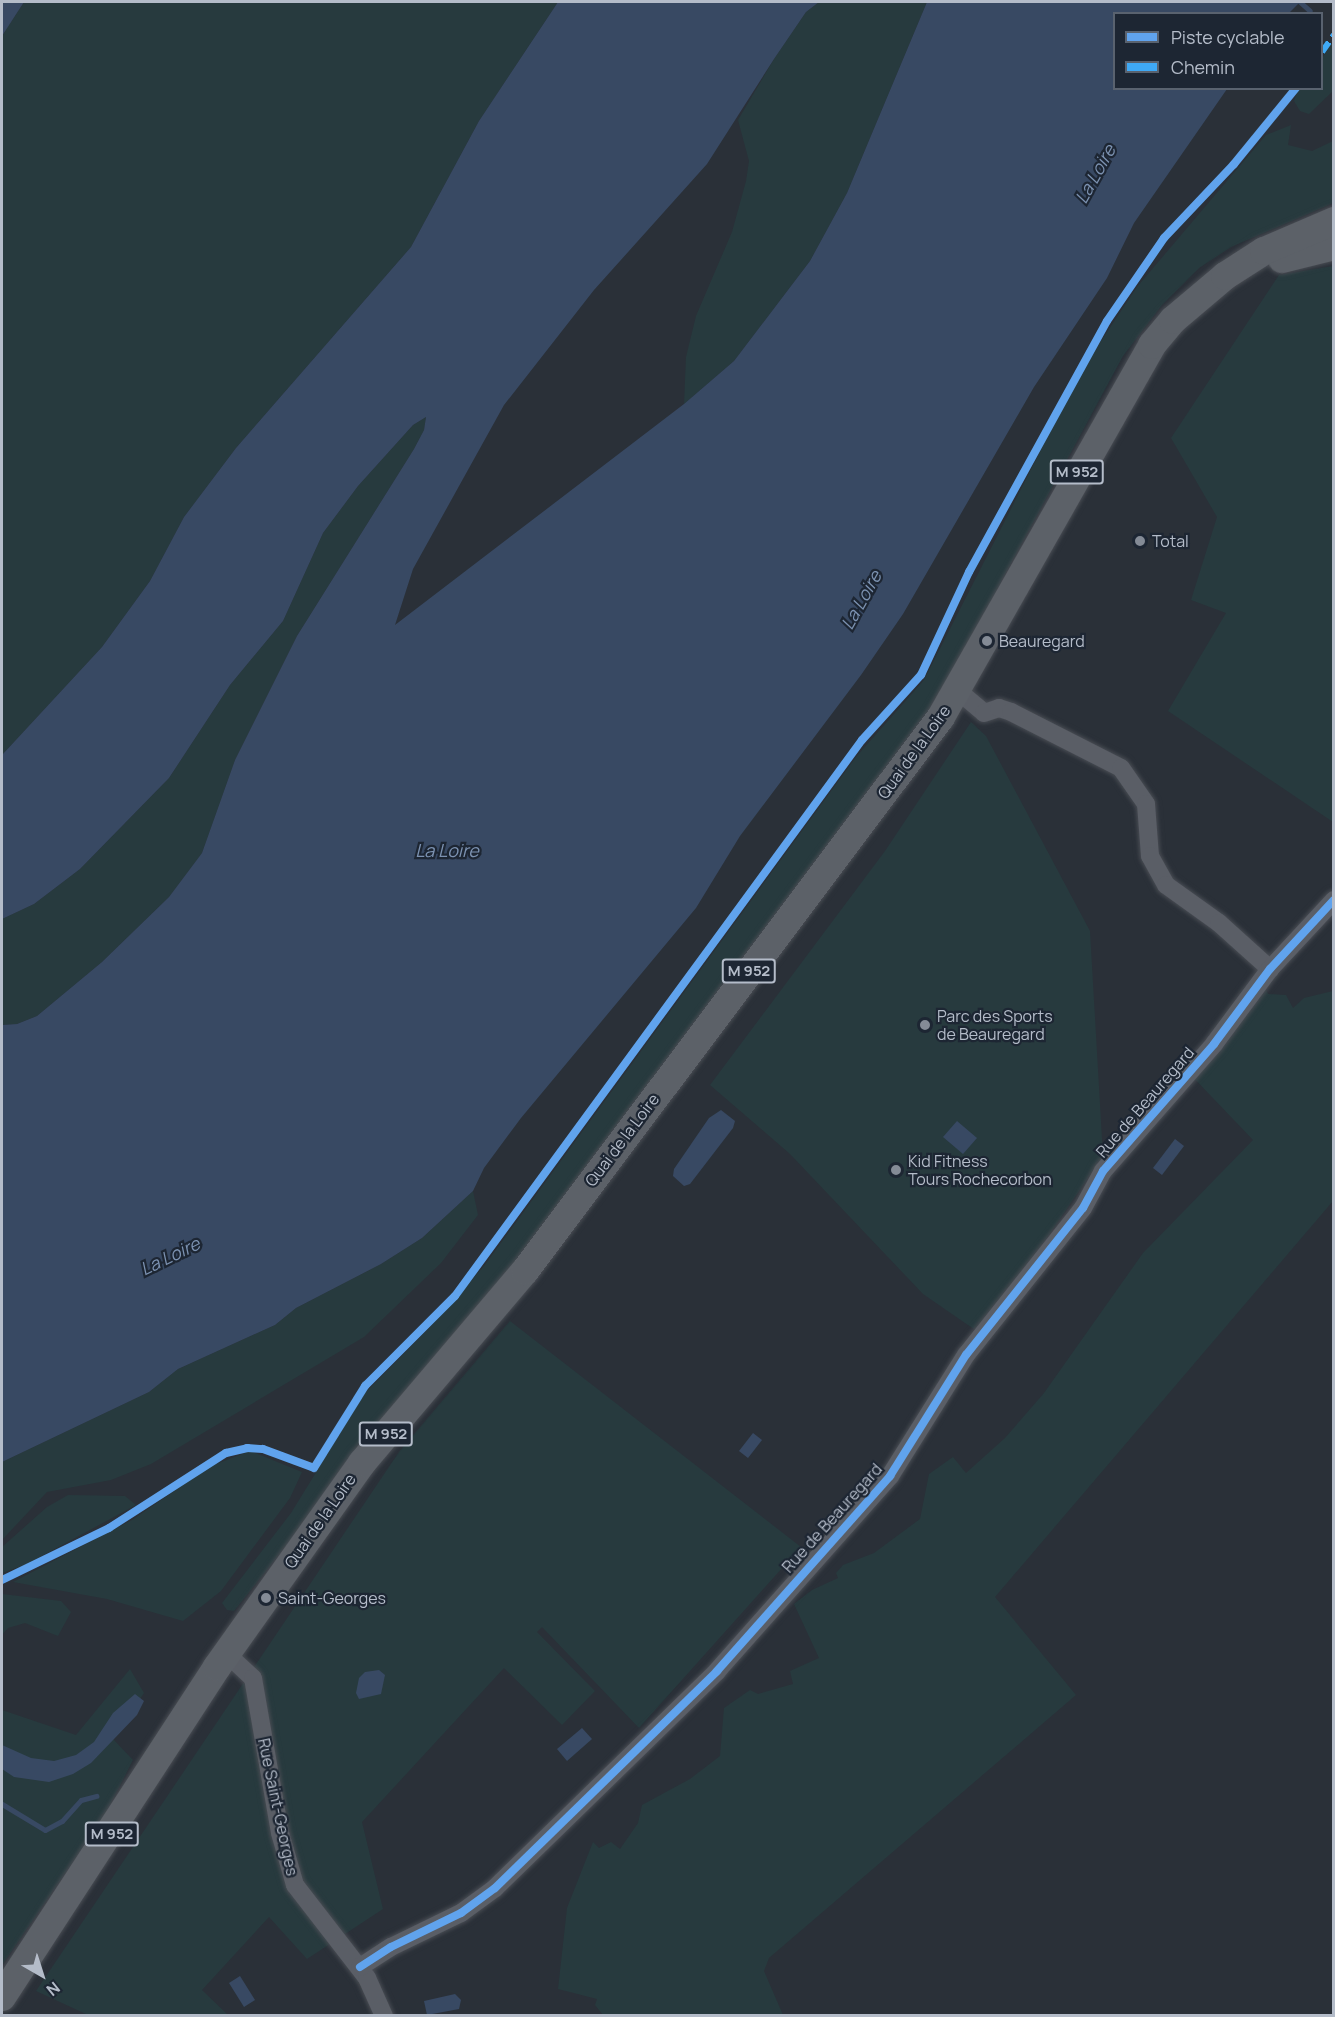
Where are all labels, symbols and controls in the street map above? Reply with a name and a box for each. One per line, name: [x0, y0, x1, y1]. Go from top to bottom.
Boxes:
legend: [1113, 12, 1323, 90]
text: Piste cyclable: [1171, 25, 1285, 49]
text: Chemin: [1171, 55, 1235, 79]
water label: La Loire: [1070, 141, 1120, 207]
road number: M 952: [1048, 460, 1106, 484]
place label: Total: [1152, 531, 1189, 551]
marker: Total: [1133, 534, 1147, 548]
water label: La Loire: [836, 567, 886, 633]
place label: Beauregard: [999, 631, 1085, 651]
marker: Beauregard: [980, 634, 994, 648]
street label: Quai de la Loire: [874, 701, 954, 803]
water label: La Loire: [415, 839, 479, 861]
road number: M 952: [720, 959, 777, 983]
place label: Parc des Sports de Beauregard: [937, 1006, 1053, 1044]
marker: Parc des Sports de Beauregard: [918, 1018, 932, 1032]
street label: Rue de Beauregard: [1092, 1043, 1198, 1161]
street label: Quai de la Loire: [581, 1090, 663, 1190]
place label: Kid Fitness Tours Rochecorbon: [908, 1151, 1052, 1189]
marker: Kid Fitness Tours Rochecorbon: [889, 1163, 903, 1177]
water label: La Loire: [137, 1232, 203, 1280]
road number: M 952: [358, 1422, 414, 1446]
street label: Rue de Beauregard: [778, 1460, 886, 1576]
street label: Quai de la Loire: [280, 1470, 360, 1572]
place label: Saint-Georges: [278, 1588, 386, 1608]
marker: Saint-Georges: [259, 1591, 273, 1605]
street label: Rue Saint-Georges: [254, 1737, 302, 1877]
road number: M 952: [84, 1822, 140, 1846]
north arrow: [12, 1945, 72, 2005]
text: N: [42, 1977, 65, 2001]

